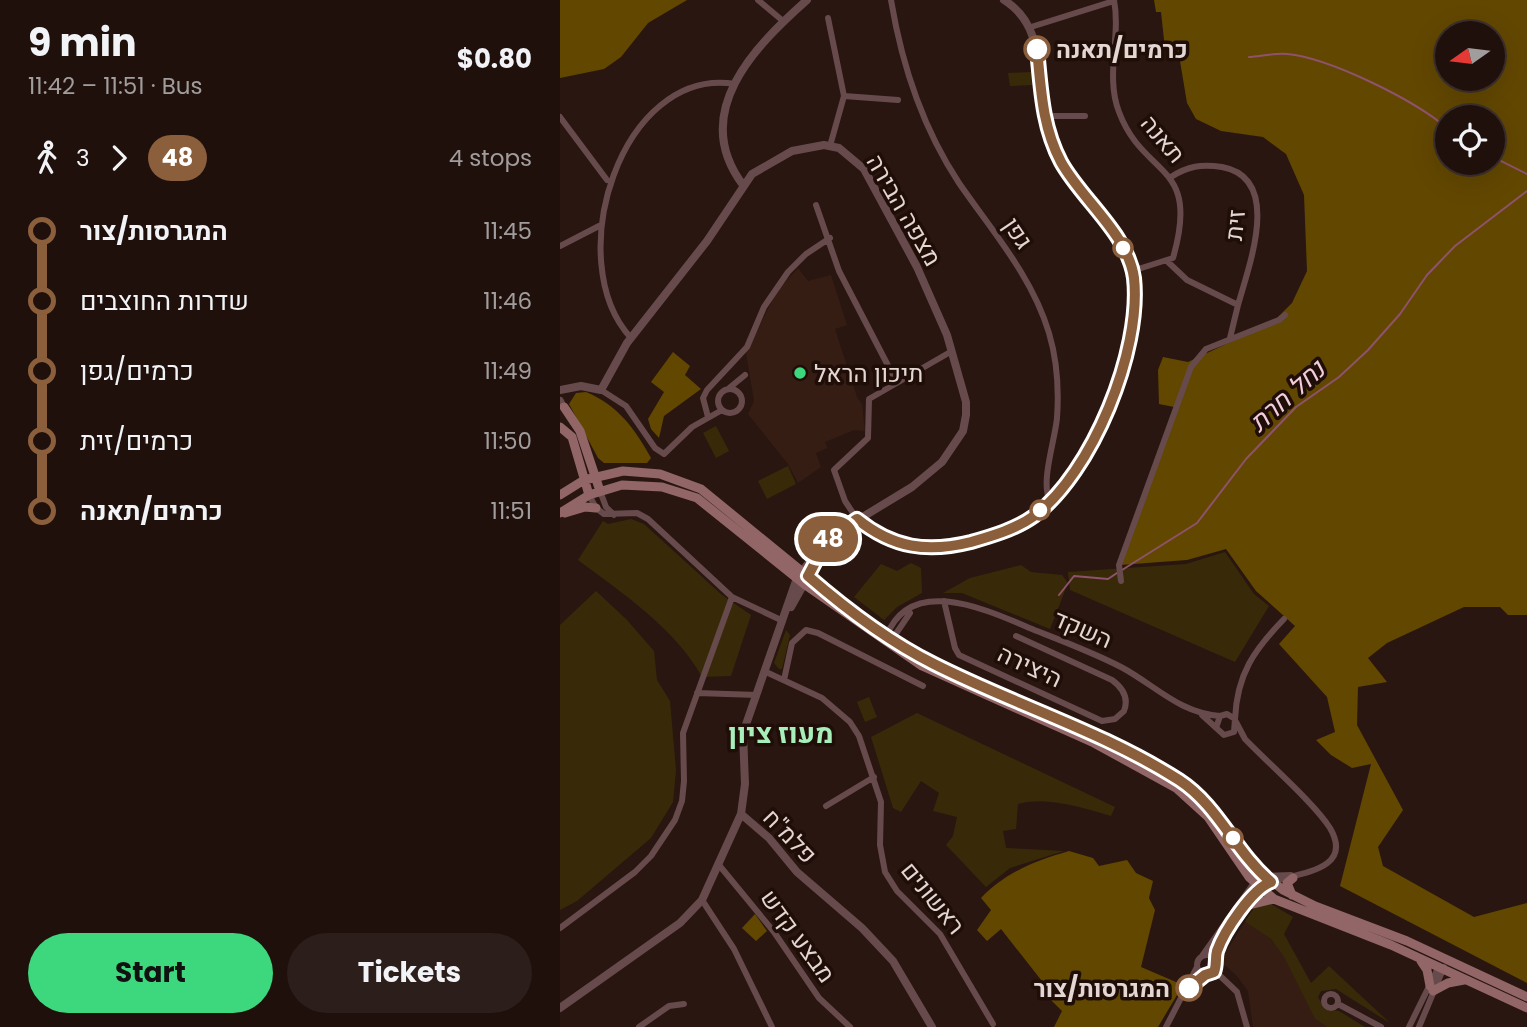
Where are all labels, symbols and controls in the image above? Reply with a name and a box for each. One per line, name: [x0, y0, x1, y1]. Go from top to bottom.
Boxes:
text: 9 min: [28, 16, 137, 69]
north arrow: [1435, 21, 1505, 91]
map controls: [1435, 21, 1505, 175]
place label: כרמים/תאנה: [1056, 33, 1188, 66]
marker: כרמים/תאנה: [1024, 36, 1050, 62]
text: $0.80: [457, 41, 532, 77]
text: 11:42 – 11:51 · Bus: [28, 70, 203, 102]
button: locate: [1435, 105, 1505, 175]
street label: תאנה: [1133, 108, 1193, 170]
icon: walk: [28, 139, 66, 177]
icon: forward: [100, 139, 138, 177]
text: 48: [162, 141, 193, 174]
text: 3: [76, 142, 90, 174]
text: 4 stops: [449, 142, 532, 174]
street label: מצפה הבירה: [859, 148, 949, 272]
street label: זית: [1217, 208, 1253, 242]
street label: גפן: [996, 211, 1040, 255]
text: המגרסות/צור: [80, 213, 228, 249]
text: 11:45: [483, 215, 532, 247]
unlabelled marker: [1113, 238, 1133, 258]
text: שדרות החוצבים: [80, 283, 249, 319]
text: 11:46: [483, 285, 532, 317]
water label: נחל חרת: [1241, 351, 1334, 440]
text: כרמים/גפן: [80, 353, 194, 389]
text: 11:49: [483, 355, 532, 387]
place label: תיכון הראל: [814, 357, 923, 390]
marker: תיכון הראל: [792, 365, 808, 381]
text: כרמים/זית: [80, 423, 193, 459]
text: 11:50: [483, 425, 532, 457]
text: כרמים/תאנה: [80, 493, 223, 529]
text: 11:51: [491, 495, 532, 527]
unlabelled marker: [1030, 500, 1050, 520]
line badge: 48: [796, 516, 860, 562]
text: 48: [812, 522, 844, 555]
street label: השקד: [1049, 602, 1117, 656]
street label: היצירה: [992, 637, 1068, 695]
district label: מעוז ציון: [728, 714, 834, 753]
street label: פלמ"ח: [756, 801, 824, 871]
unlabelled marker: [1223, 828, 1243, 848]
street label: ראשונים: [894, 855, 972, 941]
street label: מבצע קדש: [753, 883, 843, 989]
button: Start: [28, 933, 273, 1013]
button: Tickets: [287, 933, 532, 1013]
place label: המגרסות/צור: [1034, 972, 1170, 1005]
marker: המגרסות/צור: [1176, 975, 1202, 1001]

